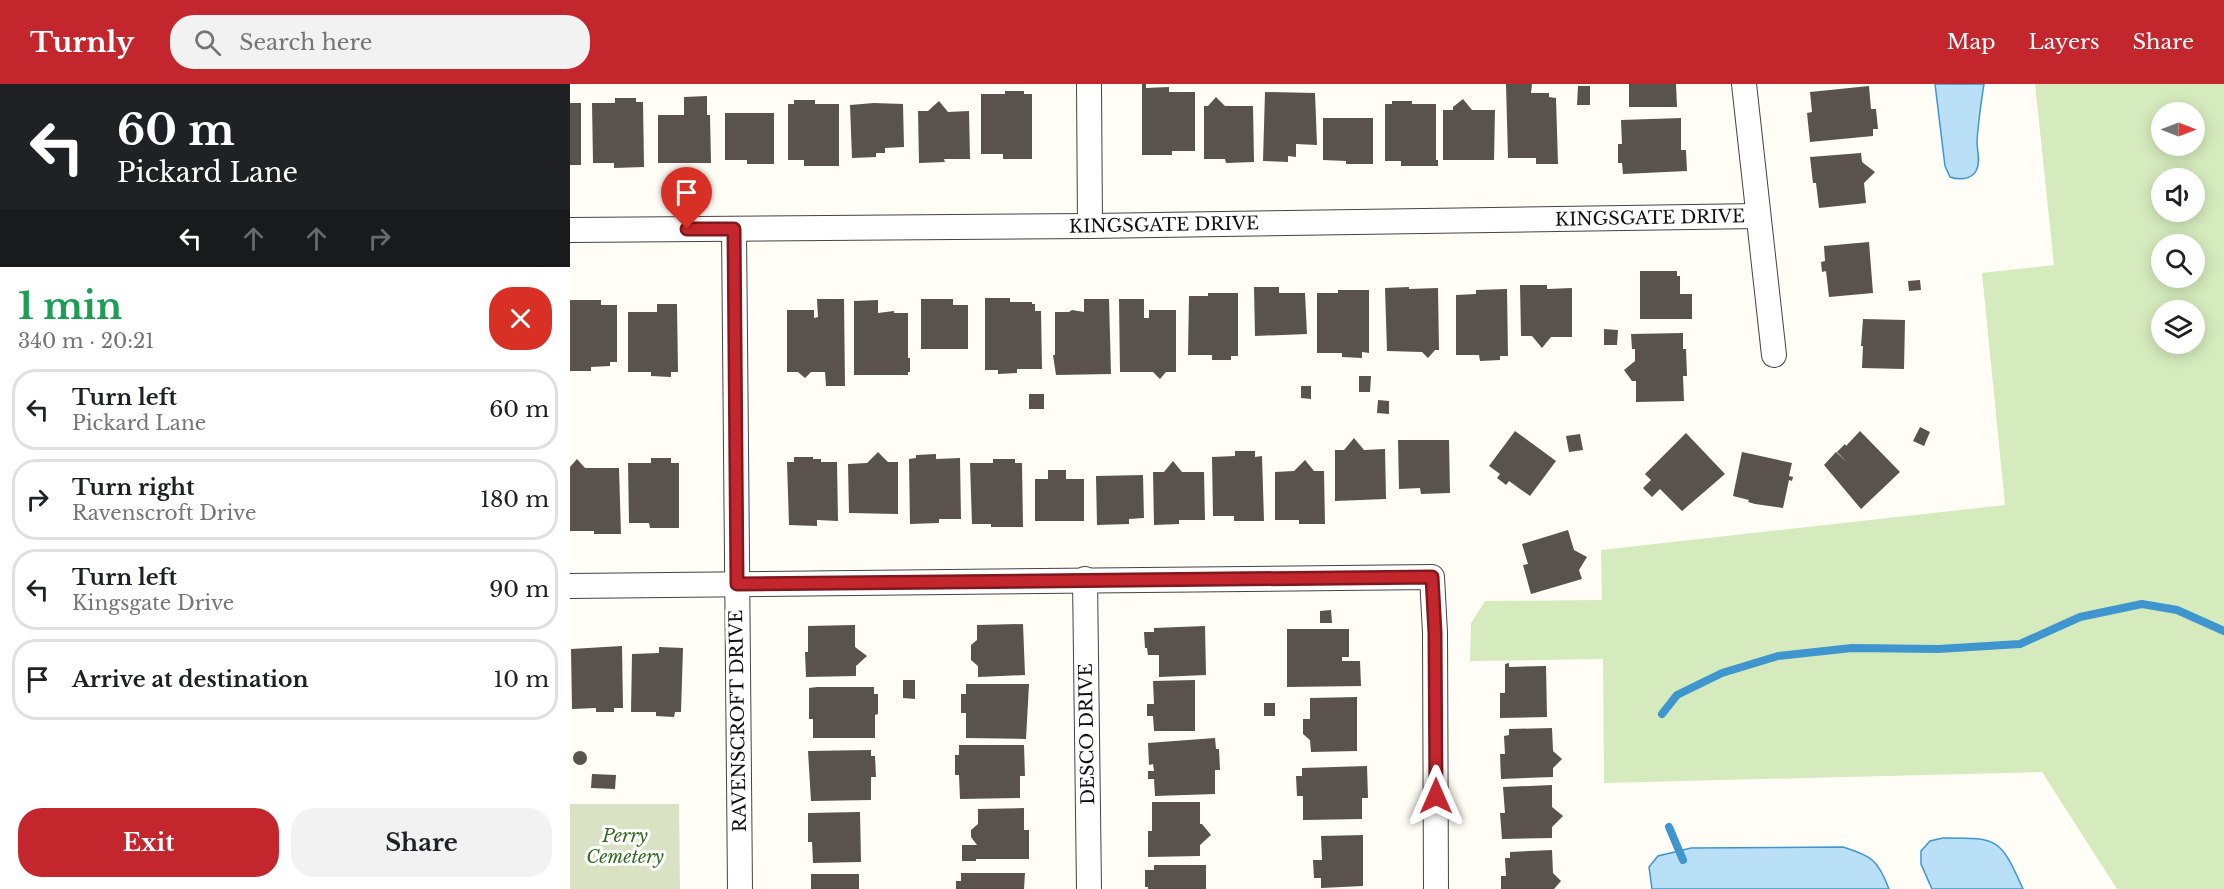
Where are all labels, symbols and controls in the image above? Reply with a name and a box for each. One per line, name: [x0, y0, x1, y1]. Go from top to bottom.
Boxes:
search box: [170, 15, 590, 69]
text: Turnly: [30, 25, 134, 60]
icon: search: [191, 26, 224, 59]
text: Search here: [239, 29, 372, 56]
text: Map: [1947, 29, 1996, 55]
text: Layers: [2029, 29, 2100, 55]
text: Share: [2133, 29, 2194, 55]
north arrow: [2151, 102, 2205, 156]
map controls: [2151, 102, 2205, 354]
text: 60 m: [117, 104, 235, 156]
icon: left: [18, 108, 96, 186]
text: Pickard Lane: [117, 156, 298, 189]
pin: [661, 167, 712, 229]
button: sound: [2151, 168, 2205, 222]
icon: arrive: [670, 176, 703, 209]
street label: KINGSGATE DRIVE: [1555, 205, 1745, 231]
street label: KINGSGATE DRIVE: [1069, 212, 1259, 238]
icon: left: [174, 222, 207, 255]
icon: ahead: [237, 222, 270, 255]
icon: ahead: [300, 222, 333, 255]
icon: right: [363, 222, 396, 255]
button: search: [2151, 234, 2205, 288]
text: 1 min: [18, 284, 122, 329]
button: close: [489, 287, 552, 350]
button: layers: [2151, 300, 2205, 354]
text: 340 m · 20:21: [18, 329, 154, 353]
text: Turn left: [72, 384, 177, 411]
icon: left: [21, 393, 54, 426]
text: 60 m: [489, 396, 549, 423]
text: Pickard Lane: [72, 411, 206, 435]
text: Turn right: [72, 474, 194, 501]
icon: right: [21, 483, 54, 516]
text: 180 m: [480, 486, 549, 513]
text: Ravenscroft Drive: [72, 501, 256, 525]
text: Turn left: [72, 564, 177, 591]
icon: left: [21, 573, 54, 606]
text: 90 m: [489, 576, 549, 603]
text: Kingsgate Drive: [72, 591, 234, 615]
street label: RAVENSCROFT DRIVE: [725, 610, 751, 832]
icon: arrive: [21, 663, 54, 696]
street label: DESCO DRIVE: [1075, 663, 1099, 805]
text: Arrive at destination: [72, 666, 309, 693]
text: 10 m: [494, 666, 549, 693]
position arrow: [1404, 764, 1468, 828]
button: Exit: [18, 808, 279, 877]
button: Share: [291, 808, 552, 877]
park label: Perry Cemetery: [586, 825, 664, 868]

